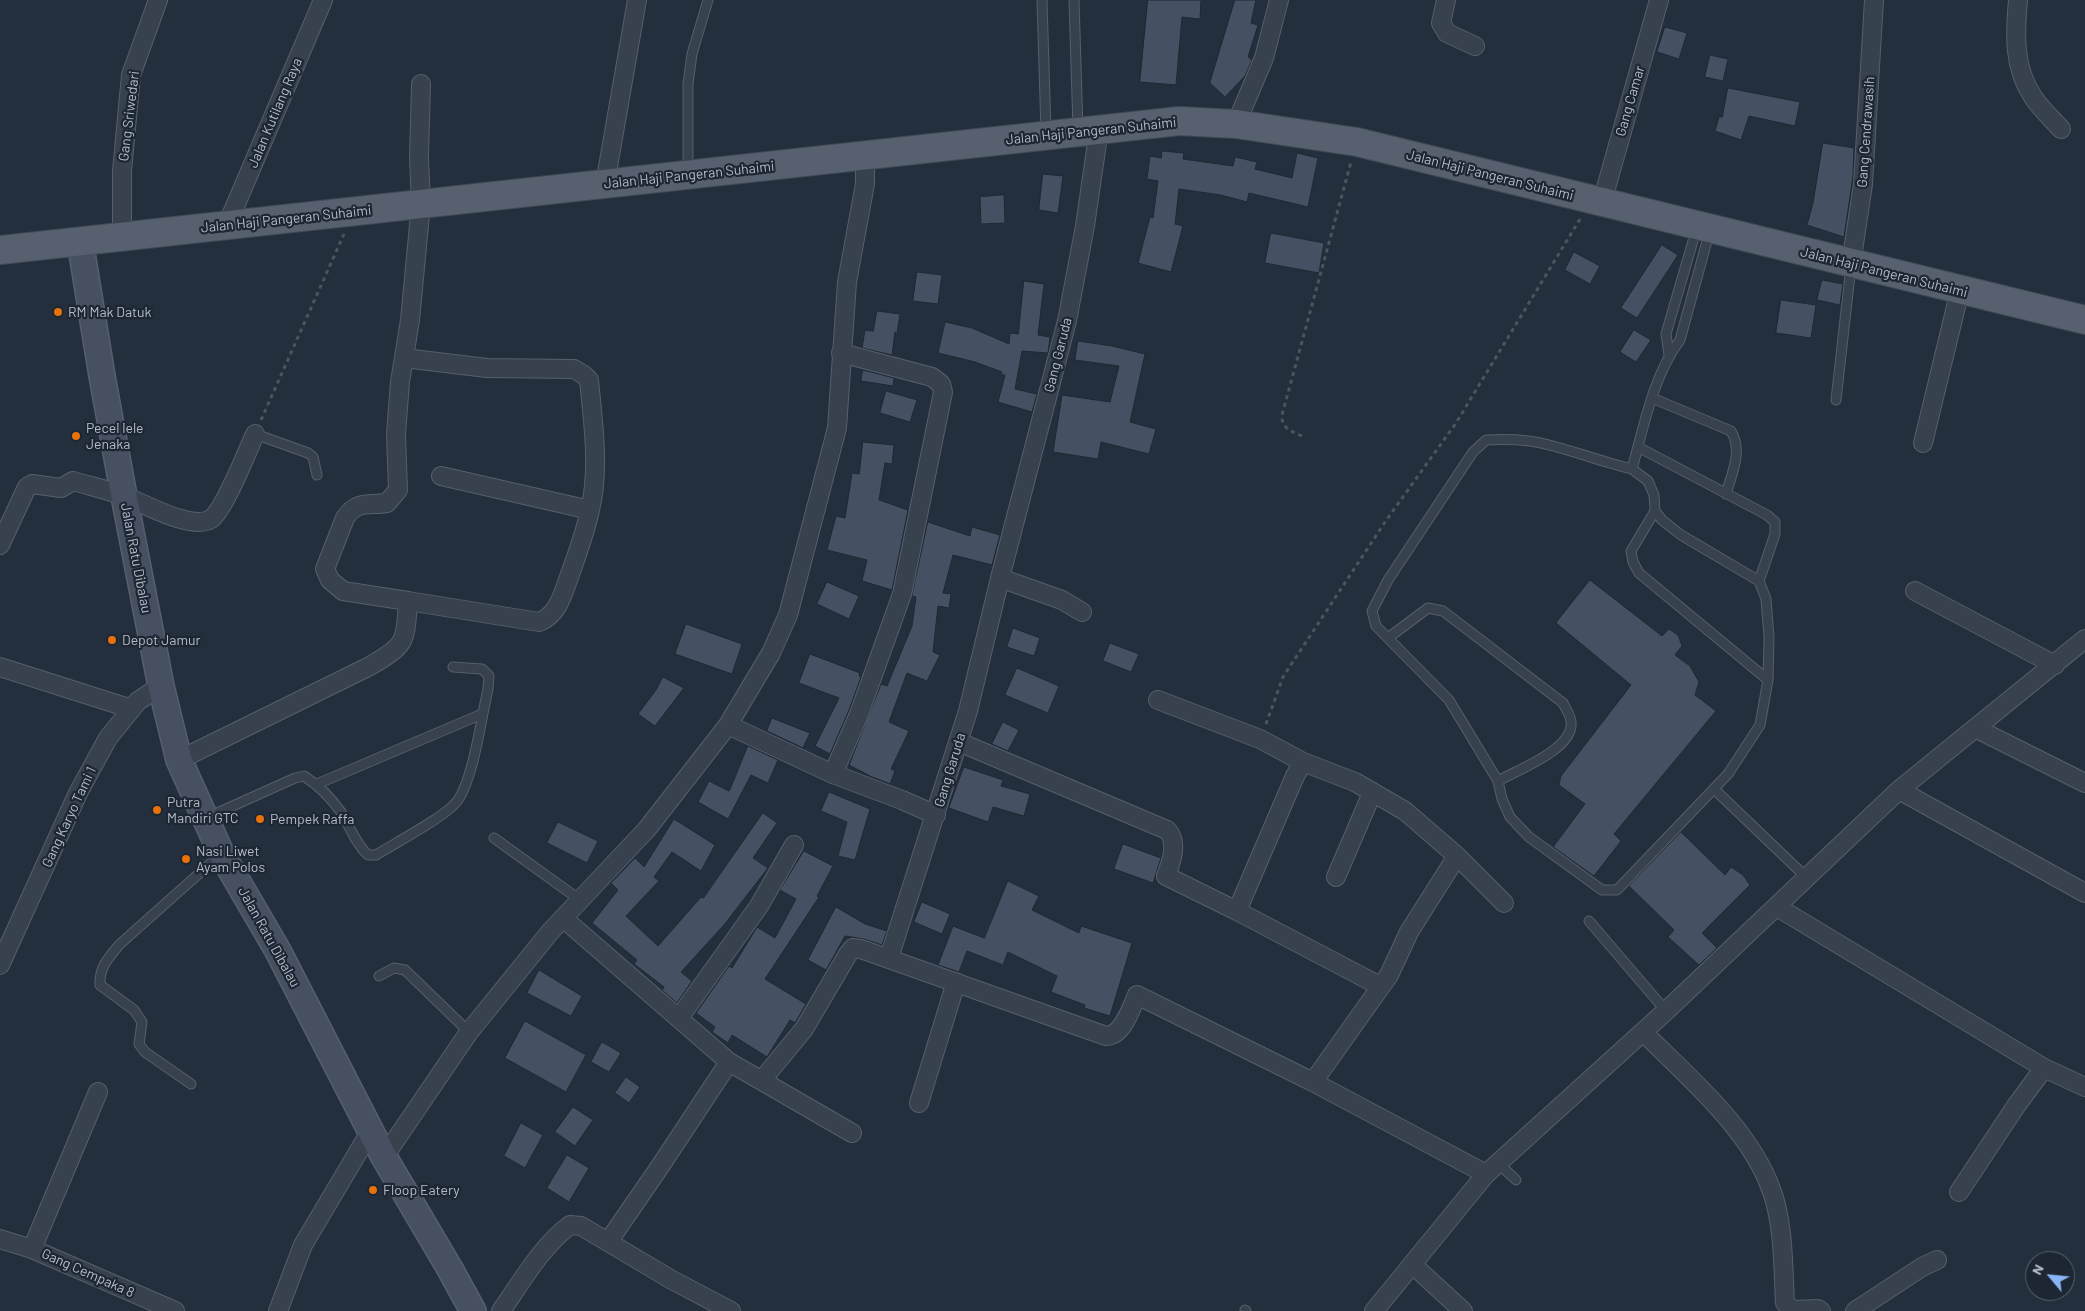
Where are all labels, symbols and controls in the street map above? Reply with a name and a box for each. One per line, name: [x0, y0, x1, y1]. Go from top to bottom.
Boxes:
street label: Jalan Kutilang Raya: [244, 55, 306, 171]
street label: Gang Camar: [1612, 64, 1648, 138]
street label: Gang Sriwedari: [115, 70, 143, 162]
street label: Gang Cendrawasih: [1854, 76, 1878, 188]
street label: Jalan Haji Pangeran Suhaimi: [1005, 114, 1177, 148]
street label: Jalan Haji Pangeran Suhaimi: [1405, 146, 1575, 204]
street label: Jalan Haji Pangeran Suhaimi: [603, 158, 775, 192]
street label: Jalan Haji Pangeran Suhaimi: [200, 202, 372, 236]
street label: Jalan Haji Pangeran Suhaimi: [1799, 243, 1969, 301]
place label: RM Mak Datuk: [68, 304, 152, 320]
marker: RM Mak Datuk: [52, 306, 64, 318]
street label: Gang Garuda: [1041, 316, 1075, 394]
place label: Pecel lele Jenaka: [86, 420, 144, 452]
marker: Pecel lele Jenaka: [70, 430, 82, 442]
street label: Jalan Ratu Dibalau: [117, 501, 155, 615]
place label: Depot Jamur: [122, 632, 201, 648]
marker: Depot Jamur: [106, 634, 118, 646]
street label: Gang Garuda: [931, 731, 969, 809]
street label: Gang Karyo Tami 1: [38, 764, 100, 870]
place label: Putra Mandiri GTC: [167, 794, 239, 826]
marker: Putra Mandiri GTC: [151, 804, 163, 816]
place label: Pempek Raffa: [270, 811, 355, 827]
marker: Pempek Raffa: [254, 813, 266, 825]
place label: Nasi Liwet Ayam Polos: [196, 843, 265, 876]
marker: Nasi Liwet Ayam Polos: [180, 853, 192, 865]
street label: Jalan Ratu Dibalau: [235, 884, 303, 990]
place label: Floop Eatery: [383, 1182, 460, 1198]
marker: Floop Eatery: [367, 1184, 379, 1196]
street label: Gang Cempaka 8: [39, 1245, 137, 1301]
north arrow: [2025, 1251, 2075, 1301]
text: N: [2028, 1261, 2047, 1277]

